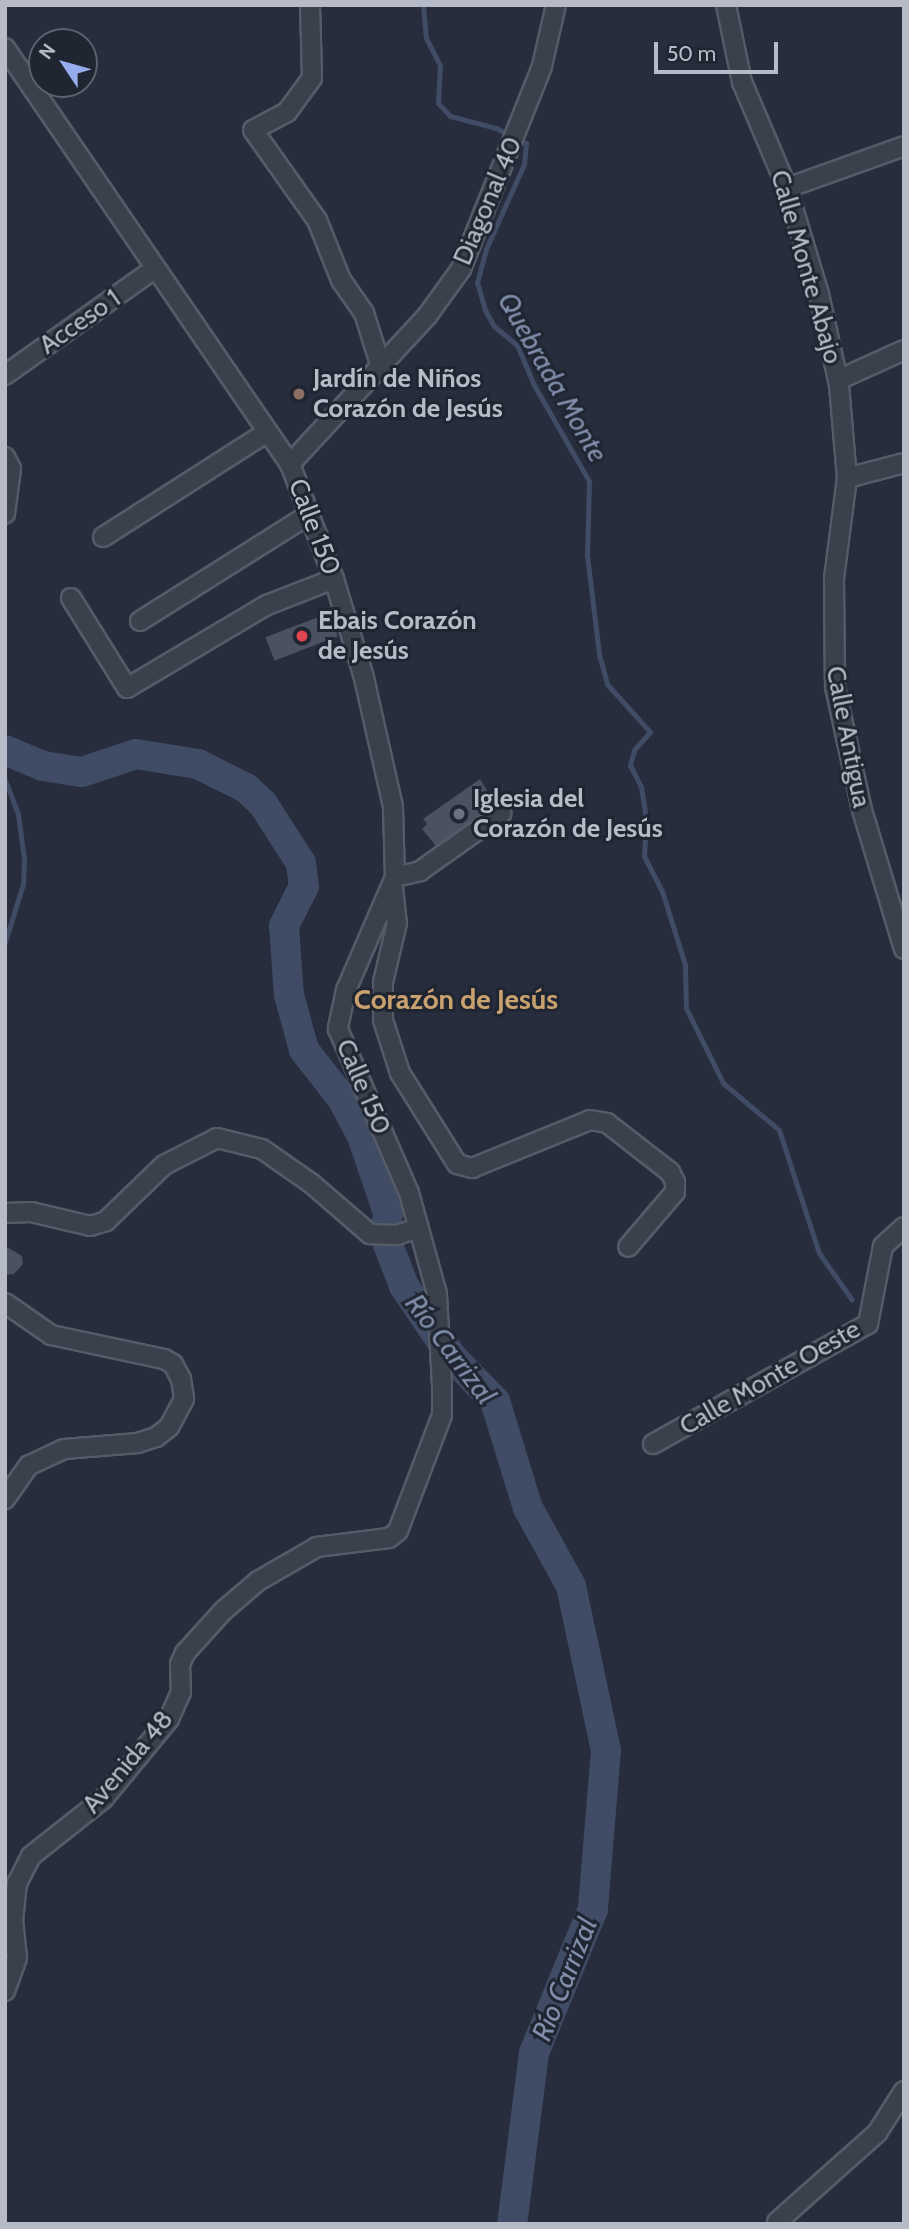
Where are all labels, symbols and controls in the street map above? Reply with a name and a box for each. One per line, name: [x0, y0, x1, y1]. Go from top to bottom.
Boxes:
north arrow: [28, 28, 98, 98]
scale bar: [657, 28, 781, 72]
text: N: [34, 39, 60, 64]
text: 50 m: [667, 41, 716, 66]
street label: Diagonal 40: [447, 132, 529, 270]
street label: Calle Monte Abajo: [763, 167, 849, 367]
street label: Acceso 1: [34, 283, 126, 361]
water label: Quebrada Monte: [491, 286, 615, 468]
place label: Jardín de Niños Corazón de Jesús: [313, 363, 503, 424]
marker: Jardín de Niños Corazón de Jesús: [291, 386, 307, 402]
street label: Calle 150: [281, 475, 347, 579]
place label: Ebais Corazón de Jesús: [318, 605, 477, 666]
marker: Ebais Corazón de Jesús: [292, 626, 312, 646]
street label: Calle Antigua: [819, 664, 877, 810]
place label: Iglesia del Corazón de Jesús: [473, 783, 663, 844]
marker: Iglesia del Corazón de Jesús: [451, 806, 467, 822]
district label: Corazón de Jesús: [354, 982, 558, 1016]
street label: Calle 150: [329, 1035, 397, 1139]
water label: Río Carrizal: [399, 1287, 503, 1411]
street label: Calle Monte Oeste: [674, 1314, 866, 1442]
street label: Avenida 48: [76, 1704, 180, 1820]
water label: Río Carrizal: [524, 1913, 604, 2045]

